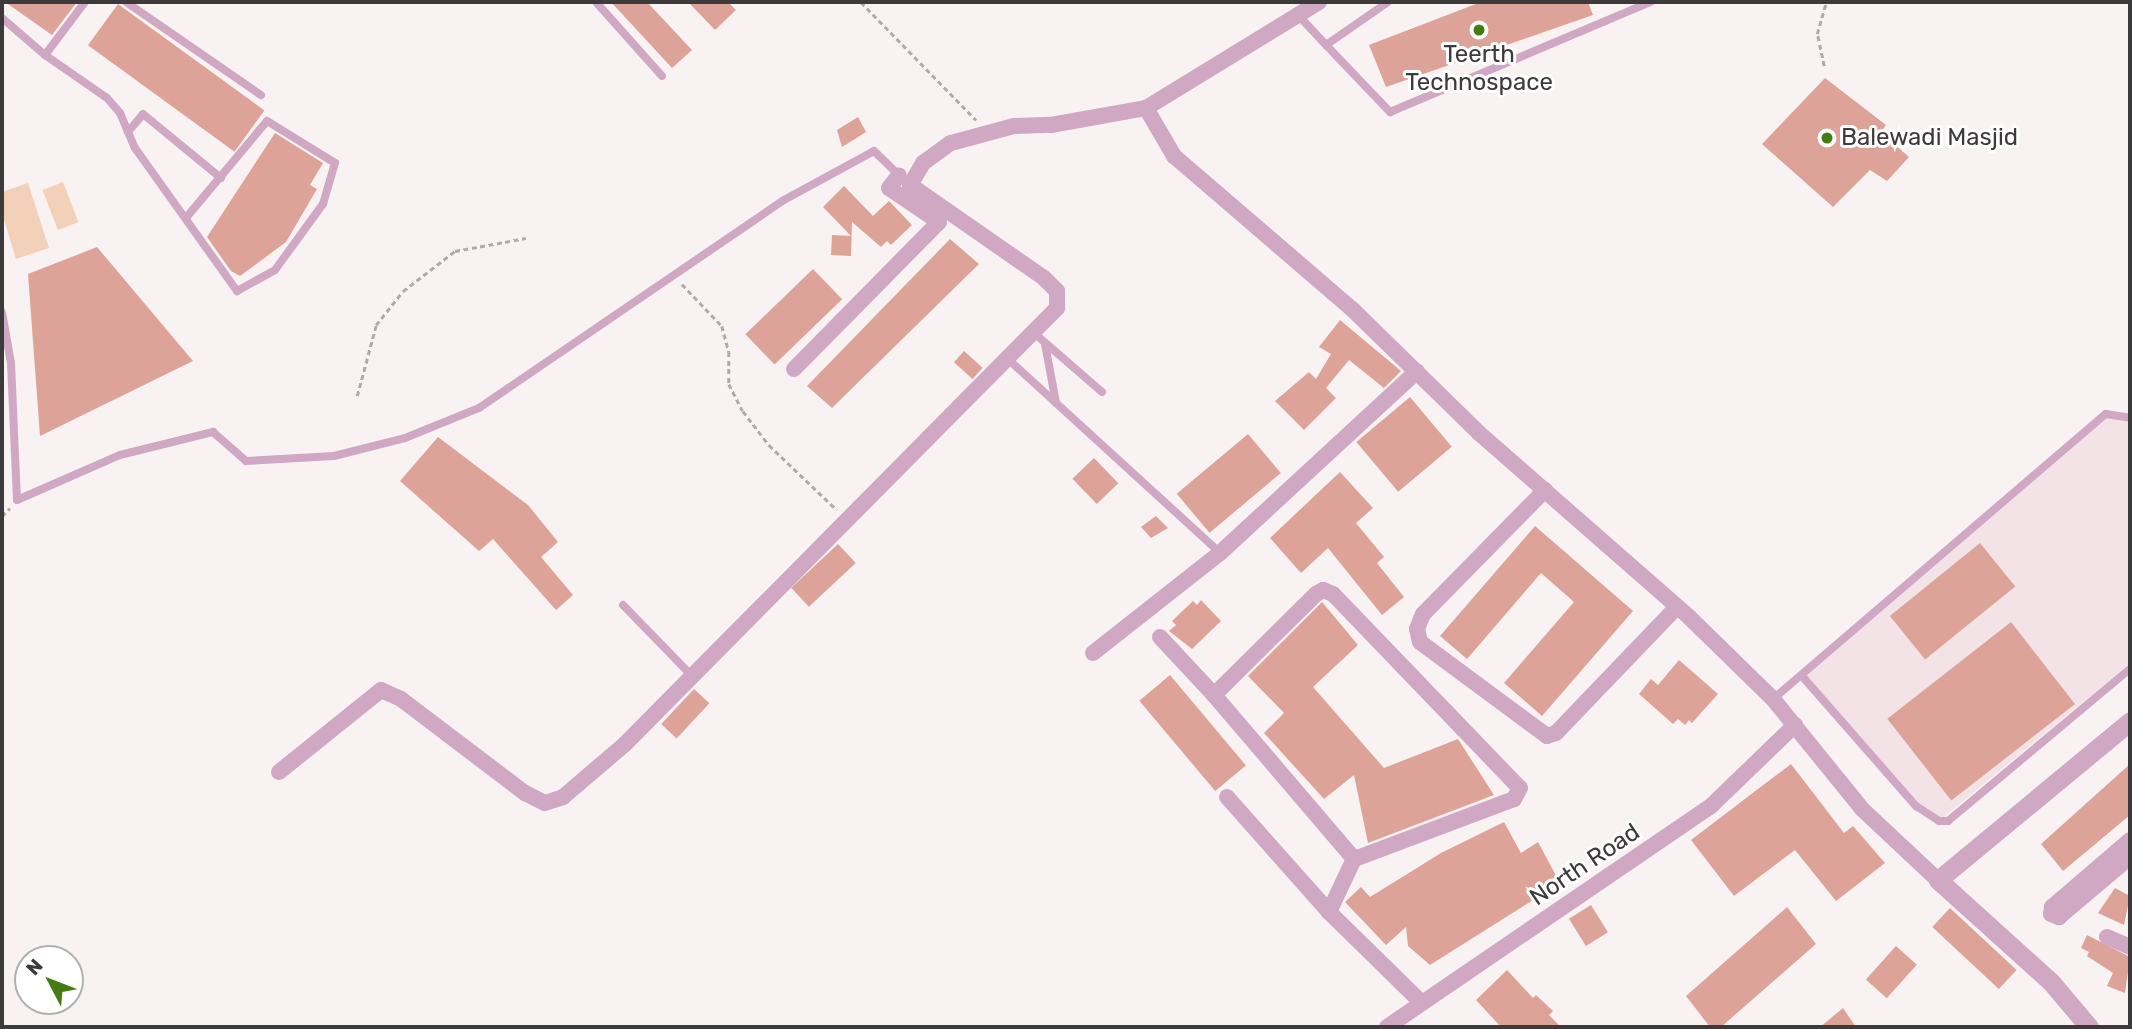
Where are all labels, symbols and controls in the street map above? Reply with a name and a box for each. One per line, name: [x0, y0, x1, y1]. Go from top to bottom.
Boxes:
marker: Teerth Technospace: [1471, 22, 1487, 38]
place label: Teerth Technospace: [1405, 41, 1553, 97]
place label: Balewadi Masjid: [1841, 124, 2018, 152]
marker: Balewadi Masjid: [1819, 130, 1835, 146]
street label: North Road: [1525, 818, 1645, 912]
north arrow: [14, 945, 84, 1015]
text: N: [21, 954, 48, 980]

